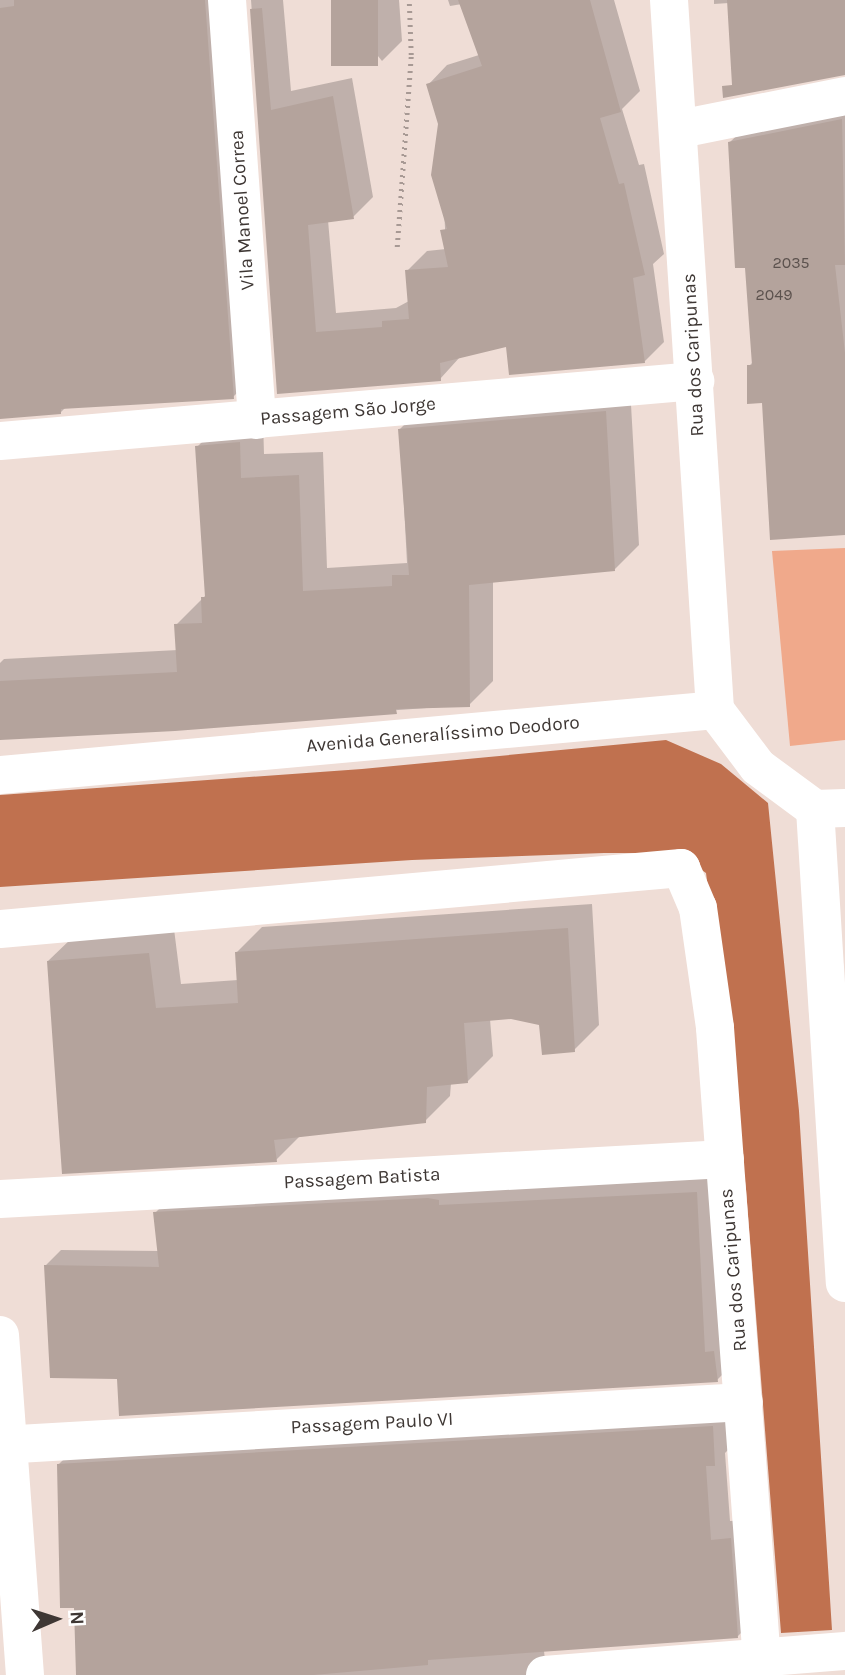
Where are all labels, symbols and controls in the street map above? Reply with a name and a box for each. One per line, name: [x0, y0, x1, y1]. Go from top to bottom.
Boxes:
street label: Vila Manoel Correa: [226, 129, 260, 291]
house number: 2035: [772, 253, 810, 273]
street label: Rua dos Caripunas: [678, 273, 710, 437]
house number: 2049: [756, 285, 792, 305]
street label: Passagem São Jorge: [259, 393, 437, 431]
street label: Avenida Generalíssimo Deodoro: [305, 712, 581, 758]
street label: Passagem Batista: [283, 1164, 441, 1194]
street label: Rua dos Caripunas: [716, 1188, 752, 1352]
street label: Passagem Paulo VI: [290, 1408, 454, 1440]
north arrow: [21, 1584, 91, 1654]
text: N: [66, 1611, 88, 1625]

